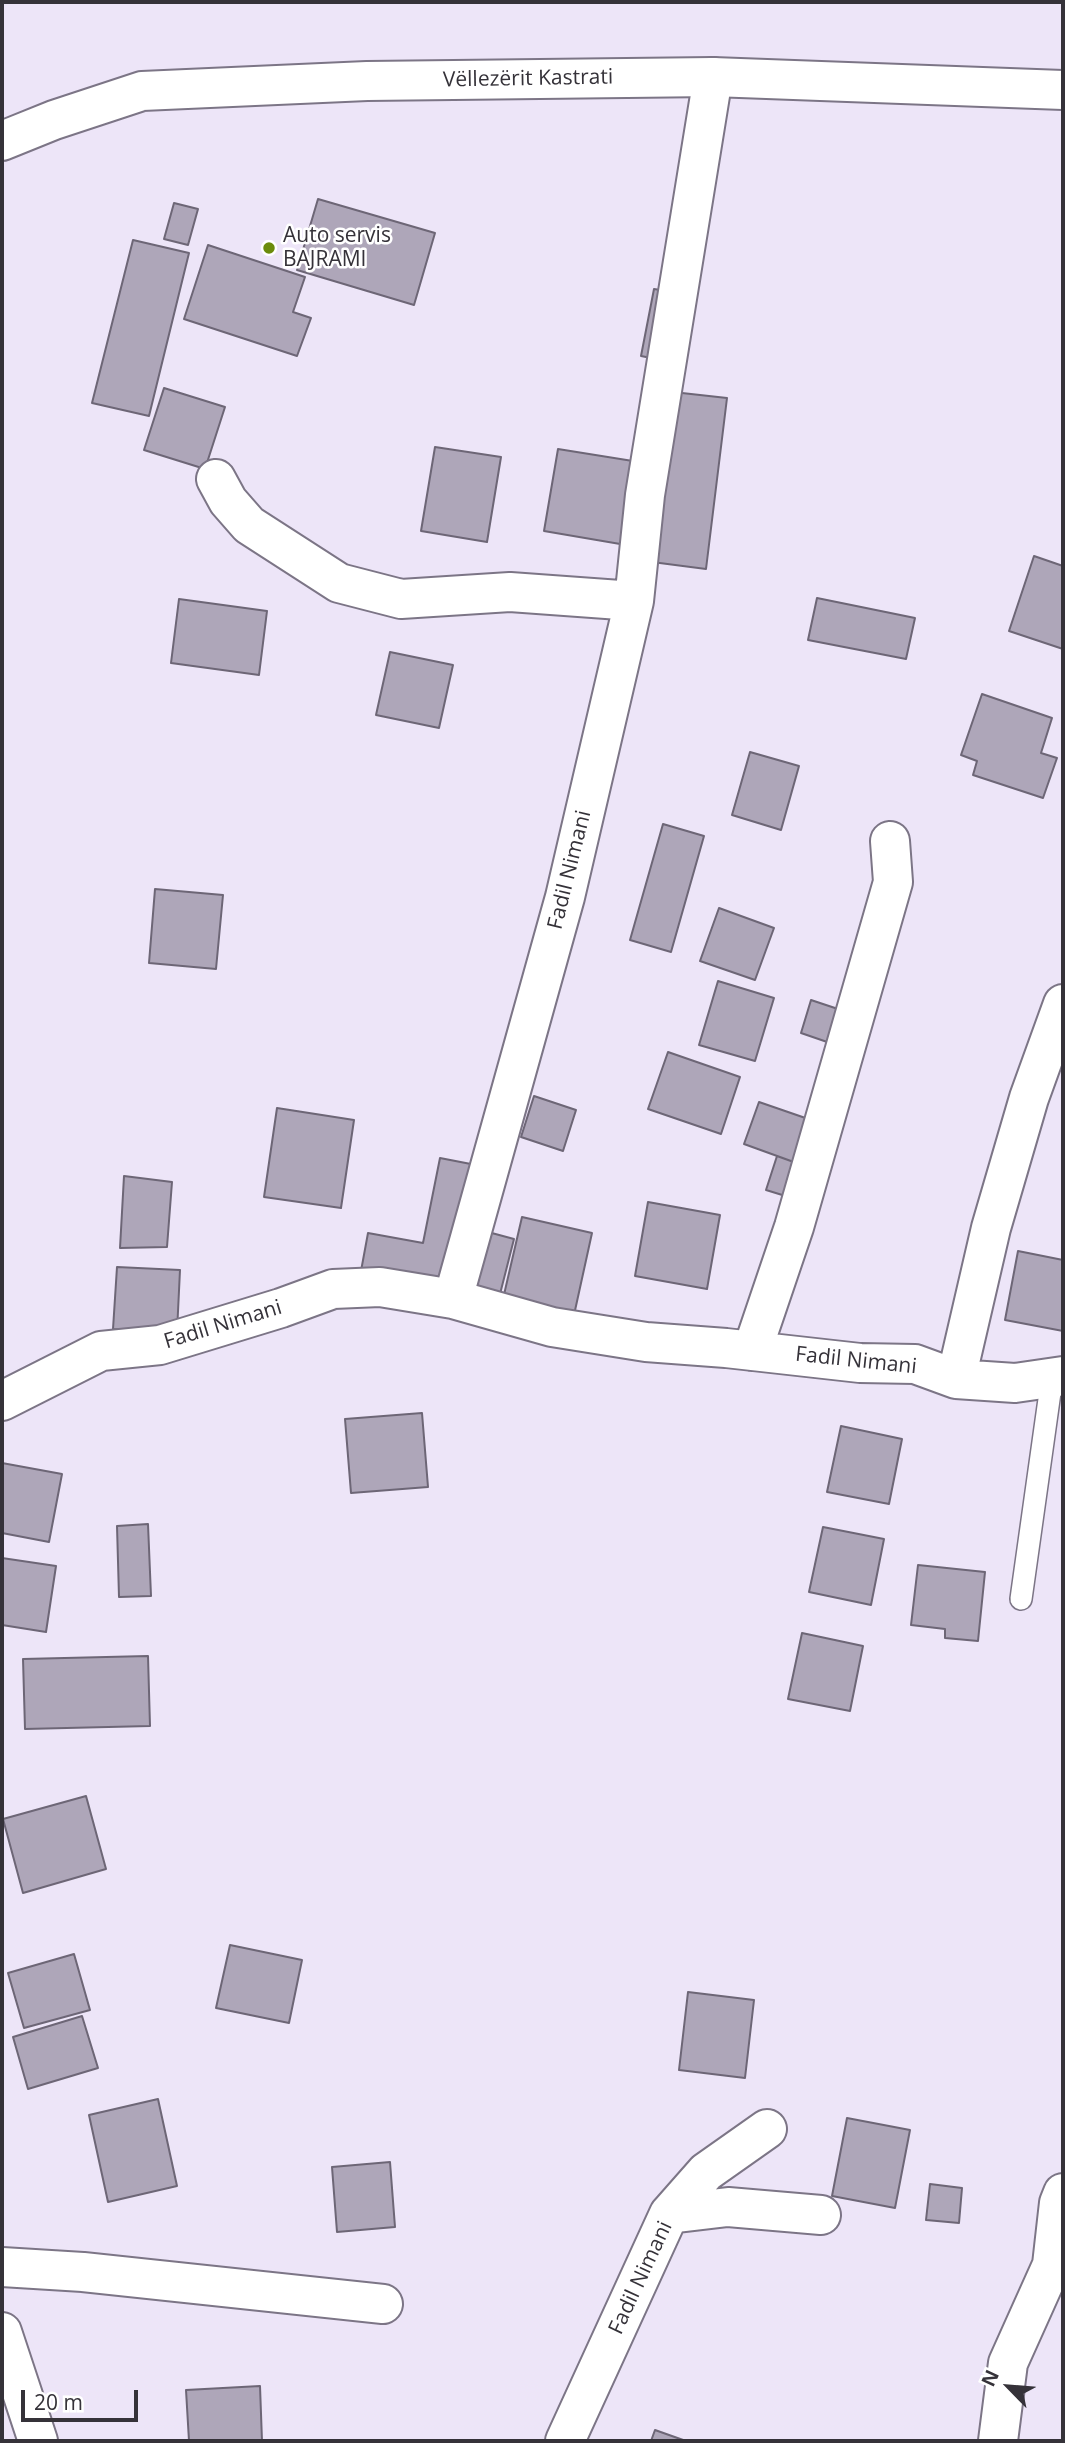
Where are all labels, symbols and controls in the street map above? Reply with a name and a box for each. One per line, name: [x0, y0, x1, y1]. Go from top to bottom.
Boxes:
street label: Vëllezërit Kastrati: [443, 65, 613, 93]
place label: Auto servis BAJRAMI: [283, 223, 391, 273]
marker: Auto servis BAJRAMI: [261, 240, 277, 256]
street label: Fadil Nimani: [543, 808, 597, 932]
street label: Fadil Nimani: [161, 1295, 285, 1355]
street label: Fadil Nimani: [794, 1342, 918, 1380]
street label: Fadil Nimani: [604, 2217, 678, 2339]
north arrow: [974, 2352, 1044, 2422]
text: N: [975, 2366, 1005, 2391]
scale bar: [24, 2376, 142, 2420]
text: 20 m: [34, 2388, 83, 2416]

